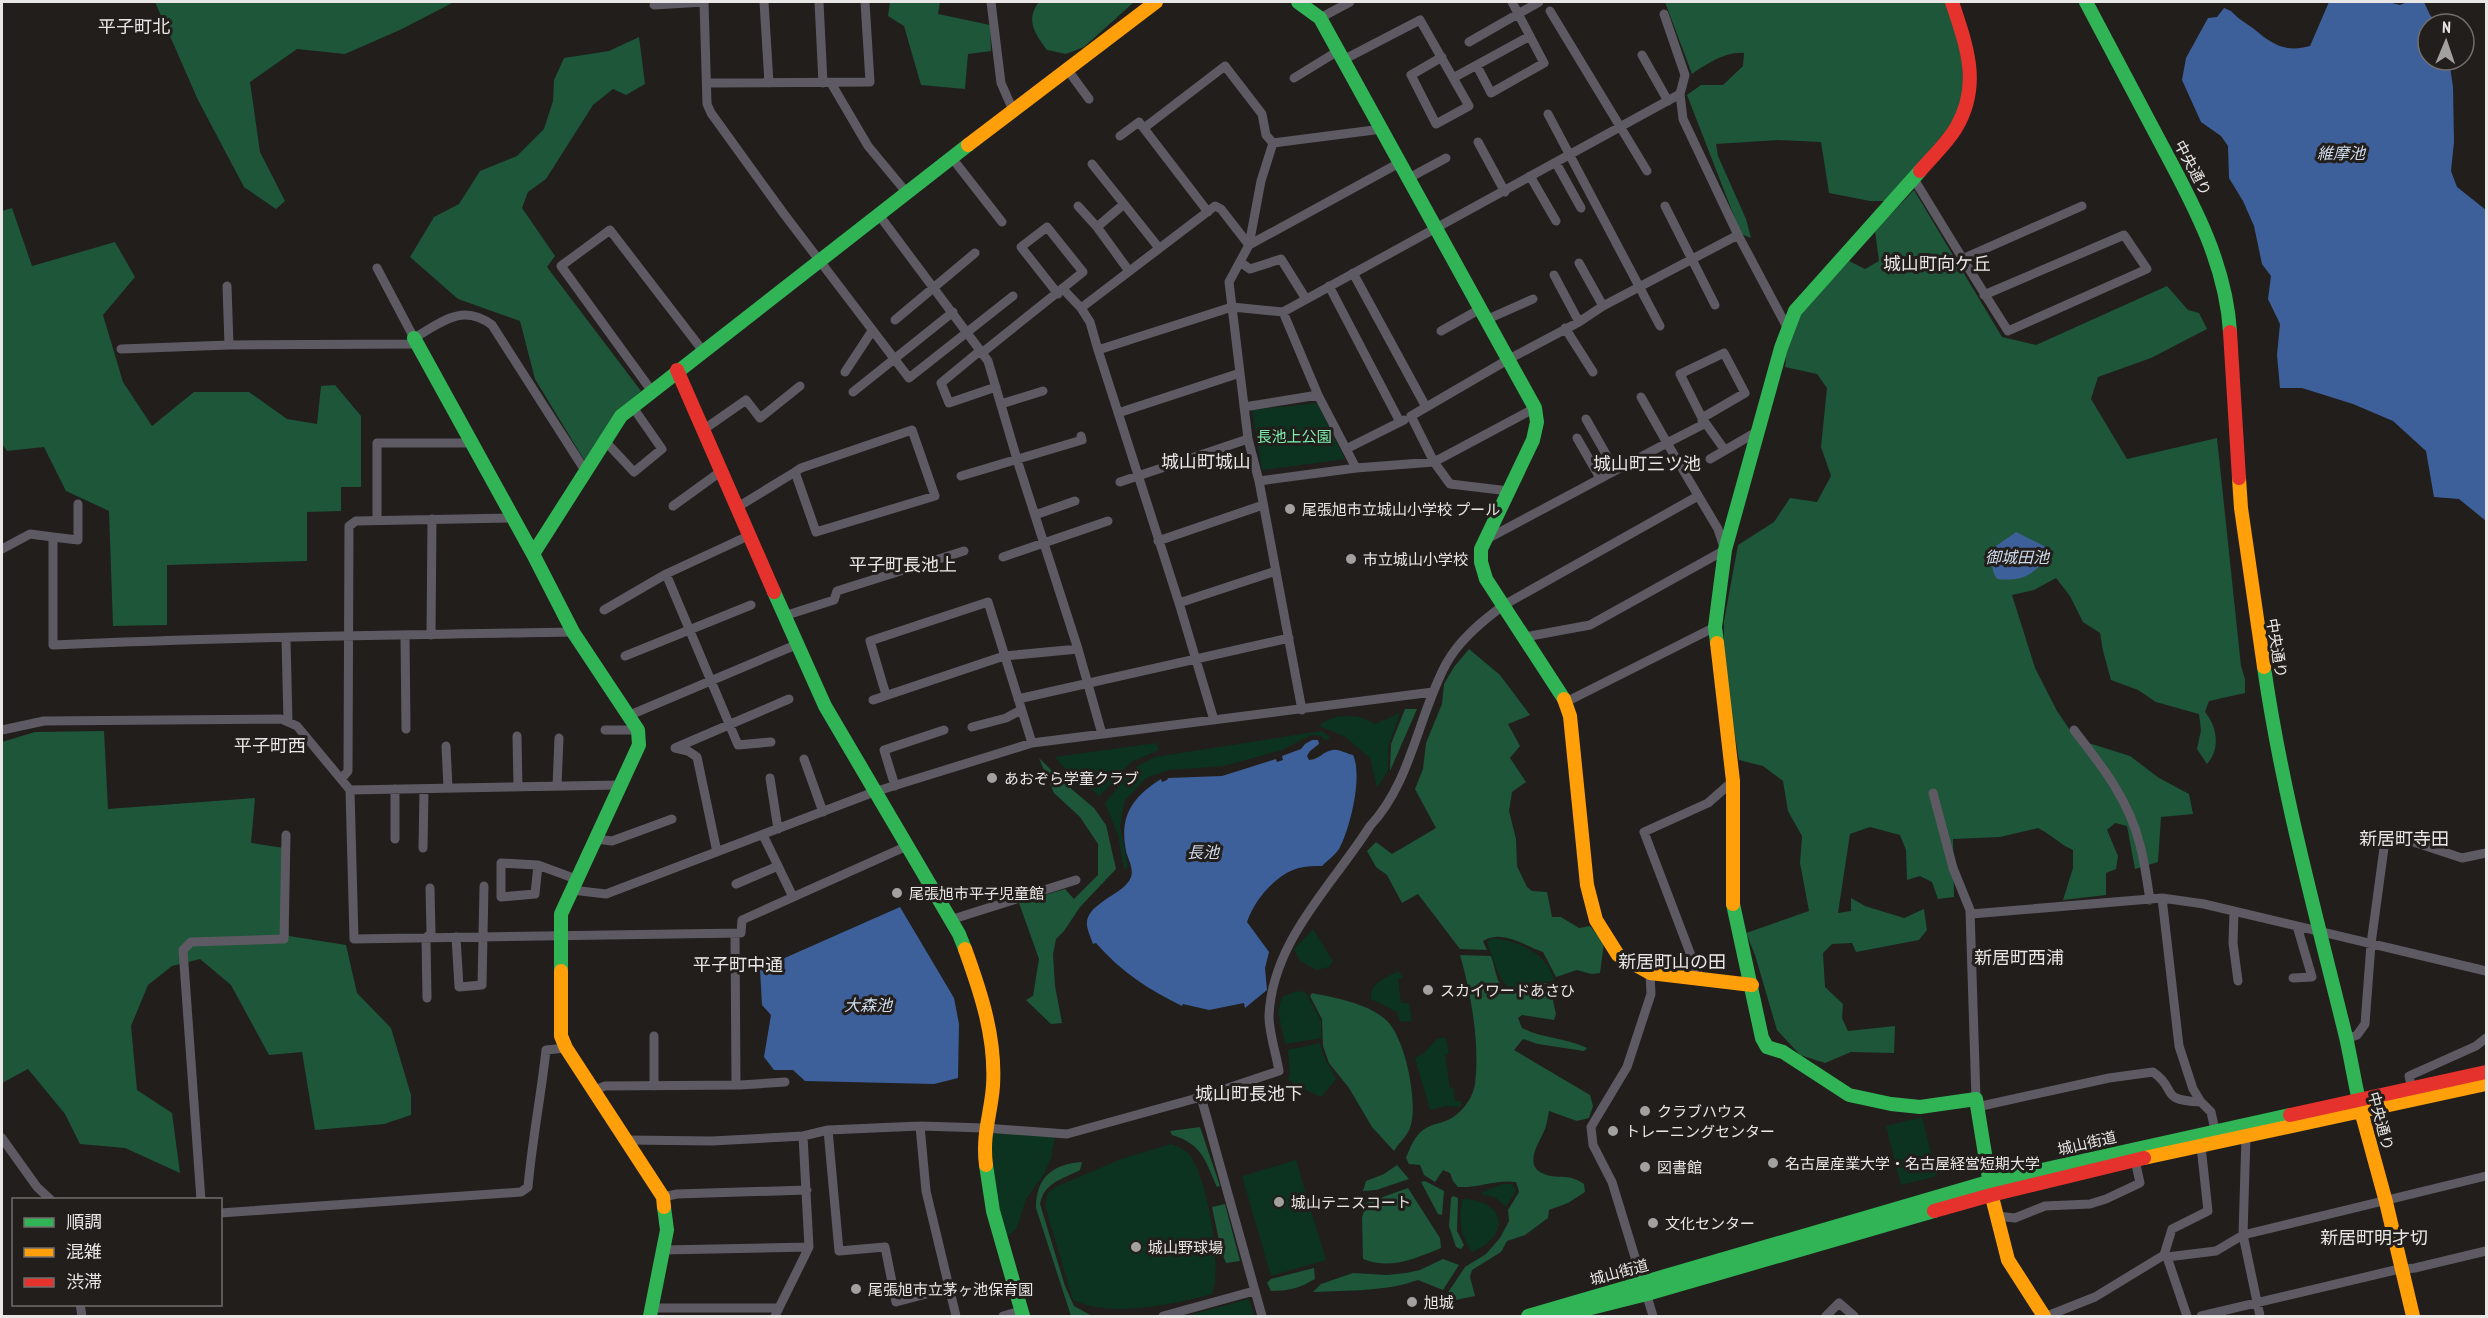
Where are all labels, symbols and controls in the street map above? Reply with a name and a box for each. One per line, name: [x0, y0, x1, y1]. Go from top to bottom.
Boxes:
north arrow: [2416, 12, 2476, 72]
district label: 平子町北: [98, 15, 170, 38]
text: N: [2442, 17, 2451, 37]
street label: 中央通り: [2171, 137, 2215, 199]
water label: 維摩池: [2317, 143, 2367, 163]
district label: 城山町向ケ丘: [1883, 252, 1991, 275]
park label: 長池上公園: [1256, 427, 1332, 446]
district label: 城山町城山: [1161, 450, 1251, 473]
district label: 城山町三ツ池: [1593, 452, 1701, 475]
place label: 尾張旭市立城山小学校 プール: [1302, 500, 1500, 519]
marker: 尾張旭市立城山小学校 プール: [1283, 502, 1297, 516]
water label: 御城田池: [1985, 547, 2051, 567]
place label: 市立城山小学校: [1363, 550, 1468, 569]
marker: 市立城山小学校: [1344, 552, 1358, 566]
district label: 平子町長池上: [849, 553, 957, 576]
street label: 中央通り: [2263, 617, 2291, 679]
district label: 平子町西: [234, 734, 306, 757]
place label: あおぞら学童クラブ: [1004, 769, 1139, 788]
marker: あおぞら学童クラブ: [985, 771, 999, 785]
district label: 新居町寺田: [2359, 827, 2449, 850]
water label: 長池: [1187, 842, 1221, 862]
place label: 尾張旭市平子児童館: [909, 884, 1044, 903]
marker: 尾張旭市平子児童館: [890, 886, 904, 900]
district label: 新居町西浦: [1974, 946, 2064, 969]
district label: 新居町山の田: [1618, 950, 1726, 973]
district label: 平子町中通: [693, 953, 783, 976]
place label: スカイワードあさひ: [1440, 981, 1575, 1000]
marker: スカイワードあさひ: [1421, 983, 1435, 997]
water label: 大森池: [844, 995, 894, 1015]
district label: 城山町長池下: [1195, 1082, 1303, 1105]
street label: 中央通り: [2364, 1090, 2398, 1152]
place label: クラブハウス: [1657, 1102, 1747, 1121]
marker: クラブハウス: [1638, 1104, 1652, 1118]
place label: トレーニングセンター: [1625, 1122, 1775, 1141]
marker: トレーニングセンター: [1606, 1124, 1620, 1138]
street label: 城山街道: [2056, 1127, 2118, 1159]
place label: 名古屋産業大学・名古屋経営短期大学: [1785, 1154, 2040, 1173]
marker: 名古屋産業大学・名古屋経営短期大学: [1766, 1156, 1780, 1170]
place label: 図書館: [1657, 1158, 1702, 1177]
marker: 図書館: [1638, 1160, 1652, 1174]
place label: 城山テニスコート: [1291, 1193, 1411, 1212]
marker: 城山テニスコート: [1272, 1195, 1286, 1209]
legend: [12, 1198, 222, 1306]
text: 順調: [66, 1210, 102, 1233]
place label: 文化センター: [1665, 1214, 1755, 1233]
marker: 文化センター: [1646, 1216, 1660, 1230]
district label: 新居町明才切: [2320, 1226, 2428, 1249]
place label: 城山野球場: [1148, 1238, 1223, 1257]
text: 混雑: [66, 1240, 102, 1263]
marker: 城山野球場: [1129, 1240, 1143, 1254]
street label: 城山街道: [1588, 1255, 1650, 1289]
text: 渋滞: [66, 1270, 102, 1293]
place label: 尾張旭市立茅ヶ池保育園: [868, 1280, 1033, 1299]
marker: 尾張旭市立茅ヶ池保育園: [849, 1282, 863, 1296]
place label: 旭城: [1424, 1293, 1454, 1312]
marker: 旭城: [1405, 1295, 1419, 1309]

